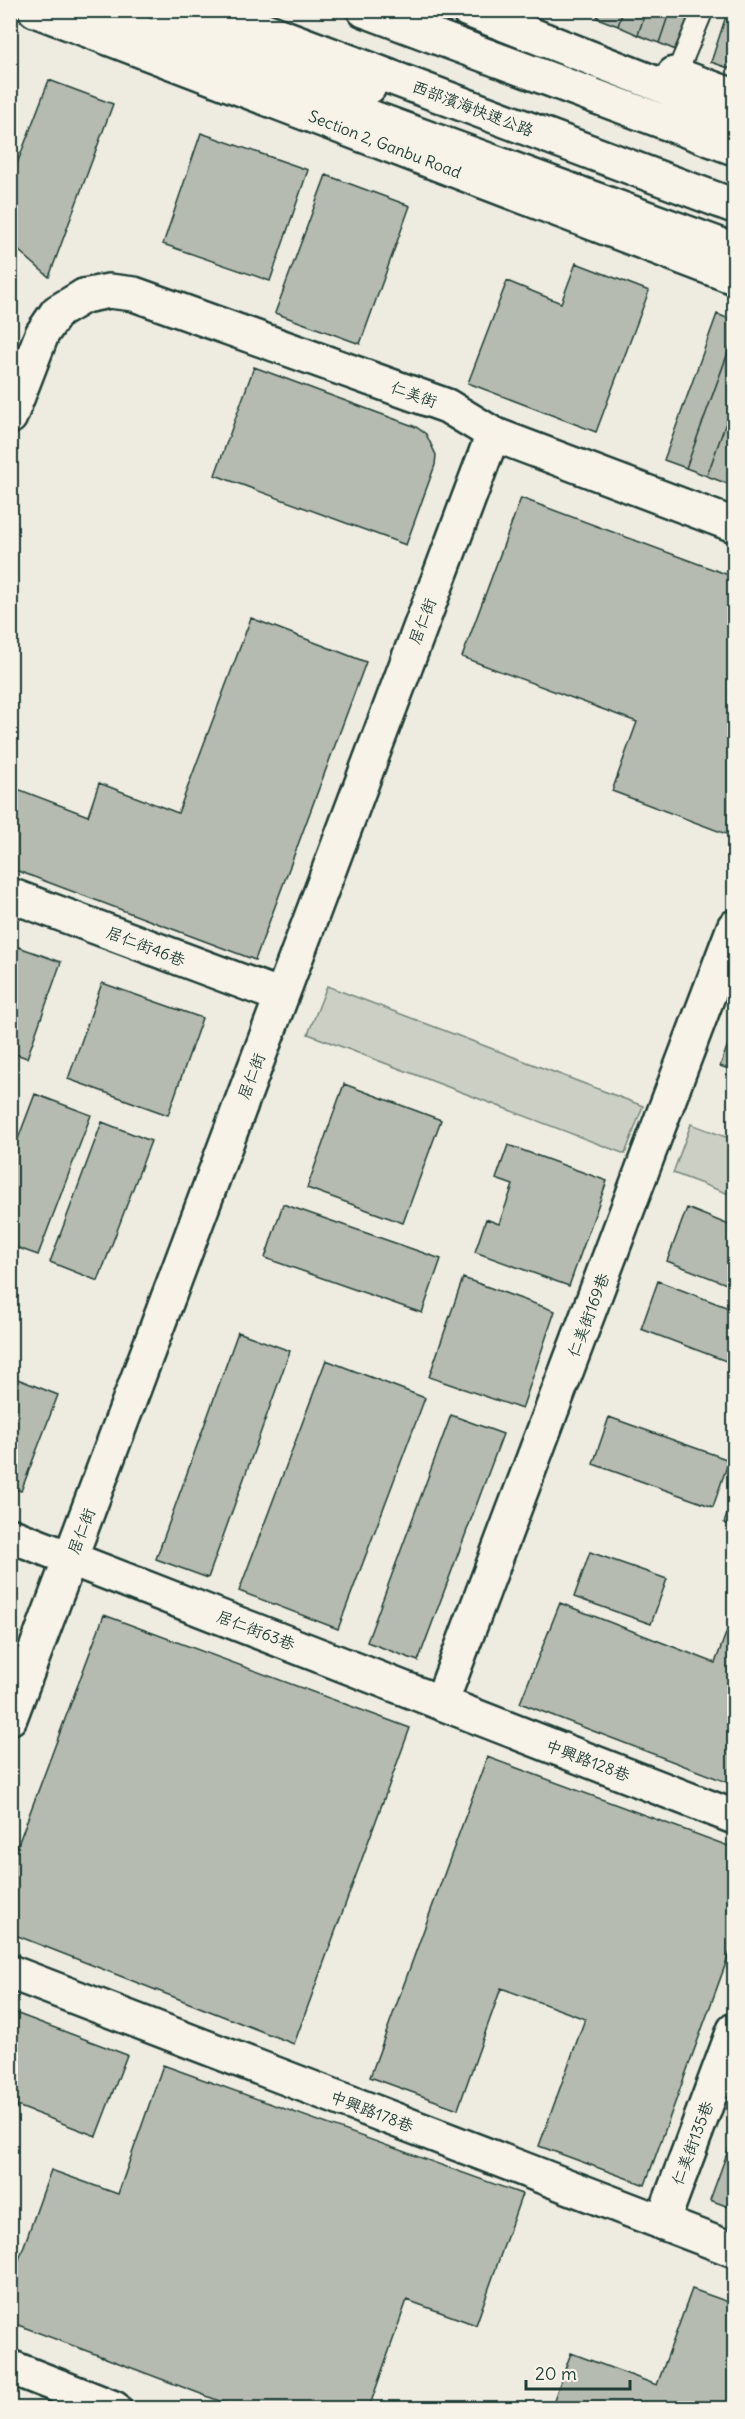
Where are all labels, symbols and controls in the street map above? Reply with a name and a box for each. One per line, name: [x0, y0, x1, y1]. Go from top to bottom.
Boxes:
street label: 西部濱海快速公路: [410, 76, 536, 140]
street label: Section 2, Ganbu Road: [306, 106, 464, 182]
street label: 仁美街: [388, 376, 440, 412]
street label: 居仁街: [404, 595, 440, 647]
street label: 居仁街46巷: [104, 922, 188, 970]
street label: 居仁街: [233, 1050, 269, 1102]
street label: 仁美街169巷: [563, 1270, 613, 1360]
street label: 居仁街: [63, 1505, 99, 1557]
street label: 居仁街63巷: [214, 1606, 298, 1654]
street label: 中興路128巷: [543, 1735, 633, 1785]
street label: 中興路178巷: [328, 2086, 416, 2136]
street label: 仁美街135巷: [667, 2098, 717, 2188]
scale bar: [526, 2353, 630, 2391]
text: 20 m: [535, 2362, 577, 2385]

